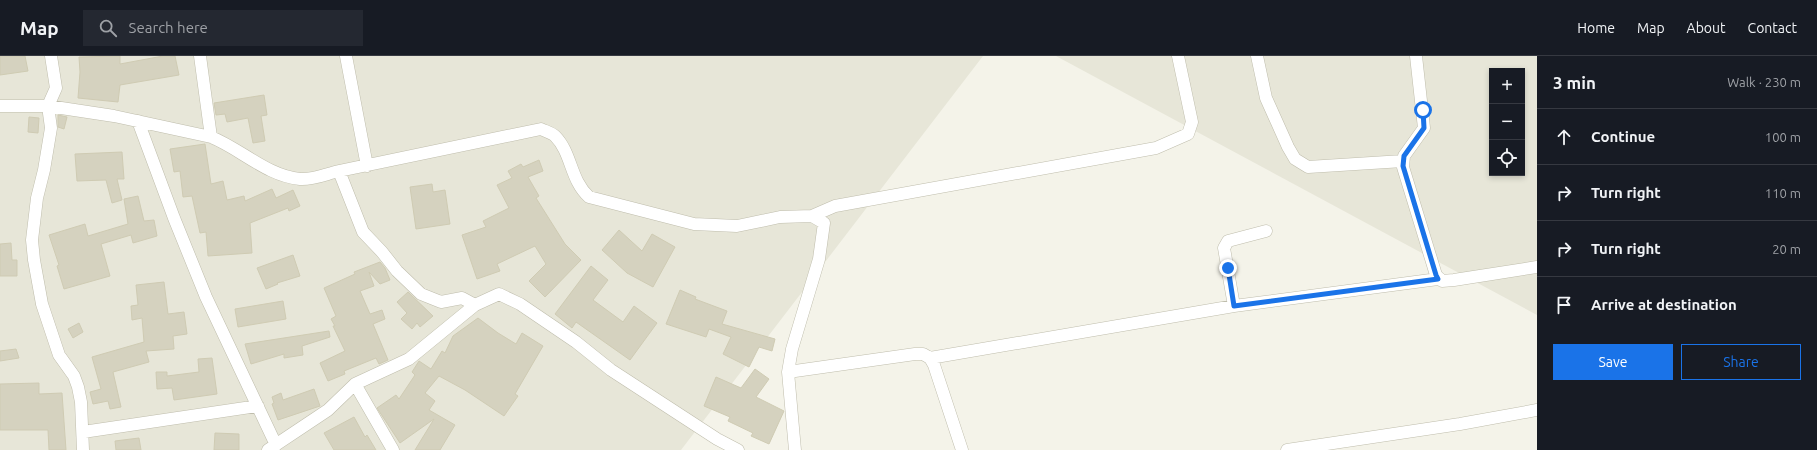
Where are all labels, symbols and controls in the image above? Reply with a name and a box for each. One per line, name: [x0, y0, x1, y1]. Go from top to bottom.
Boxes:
search box: [83, 10, 363, 46]
text: Map: [20, 17, 59, 39]
icon: search: [97, 17, 119, 39]
text: Search here: [129, 19, 208, 36]
text: Home: [1577, 20, 1615, 36]
text: Map: [1637, 20, 1665, 36]
text: About: [1687, 20, 1726, 36]
text: Contact: [1748, 20, 1797, 36]
map controls: [1489, 68, 1525, 176]
button: +: [1489, 68, 1525, 104]
text: 3 min: [1553, 73, 1596, 92]
text: Walk · 230 m: [1727, 75, 1801, 89]
route start: [1414, 101, 1432, 119]
button: −: [1489, 104, 1525, 140]
icon: ahead: [1553, 126, 1575, 148]
text: Continue: [1591, 128, 1655, 145]
text: 100 m: [1765, 130, 1801, 144]
button: locate: [1489, 140, 1525, 176]
icon: right: [1553, 182, 1575, 204]
text: Turn right: [1591, 184, 1661, 201]
text: 110 m: [1765, 186, 1801, 200]
icon: right: [1553, 238, 1575, 260]
text: Turn right: [1591, 240, 1661, 257]
text: 20 m: [1772, 242, 1801, 256]
route end: [1219, 259, 1237, 277]
icon: arrive: [1553, 294, 1575, 316]
text: Arrive at destination: [1591, 296, 1737, 313]
button: Save: [1553, 344, 1673, 380]
button: Share: [1681, 344, 1801, 380]

